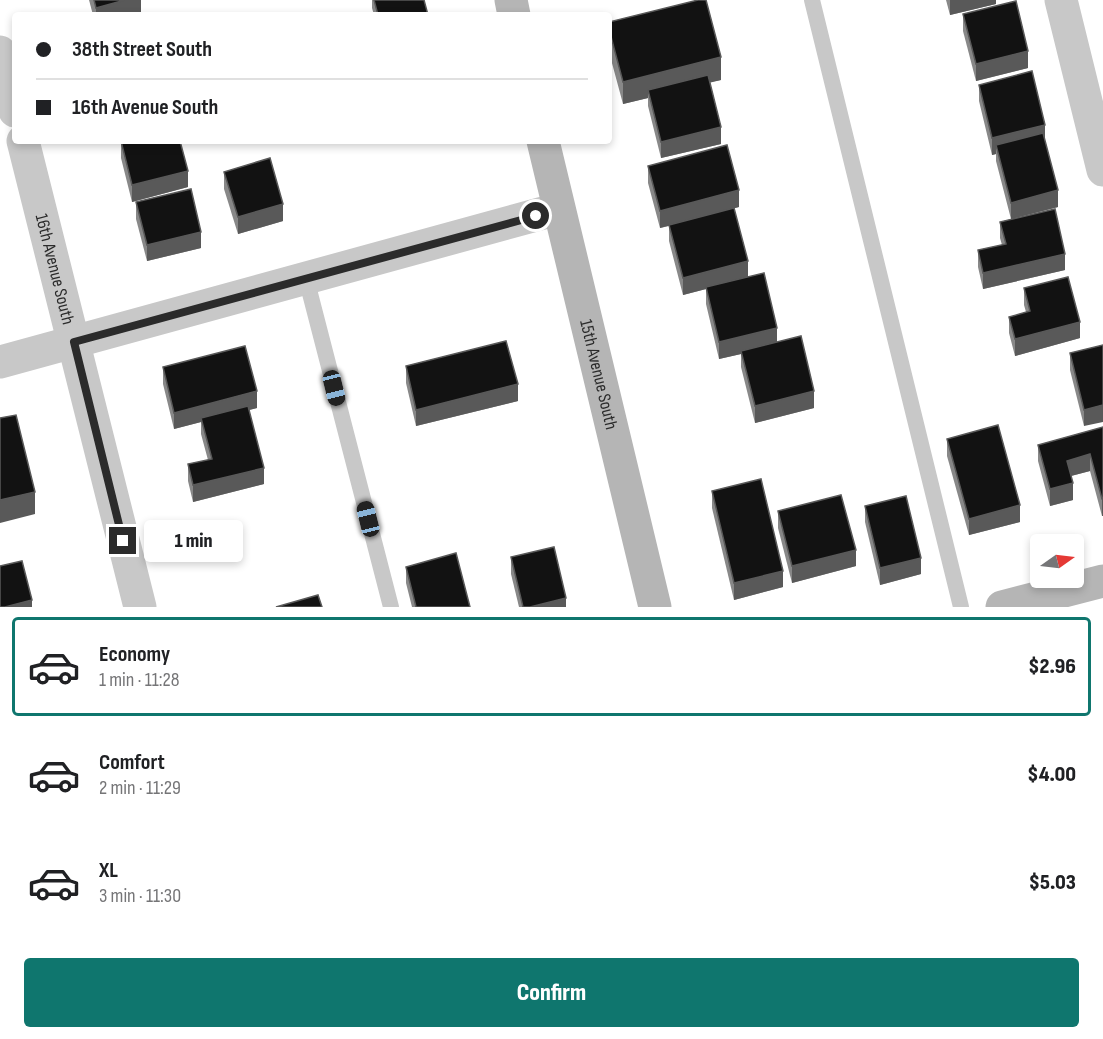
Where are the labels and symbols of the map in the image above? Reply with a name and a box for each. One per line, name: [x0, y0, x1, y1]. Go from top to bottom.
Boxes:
route start: [522, 202, 549, 229]
street label: 16th Avenue South: [31, 212, 79, 327]
street label: 15th Avenue South: [575, 317, 622, 432]
car: [321, 368, 347, 408]
car: [355, 499, 381, 539]
callout: 1 min: [144, 520, 243, 562]
route end: [109, 527, 136, 554]
north arrow: [1030, 534, 1084, 588]

